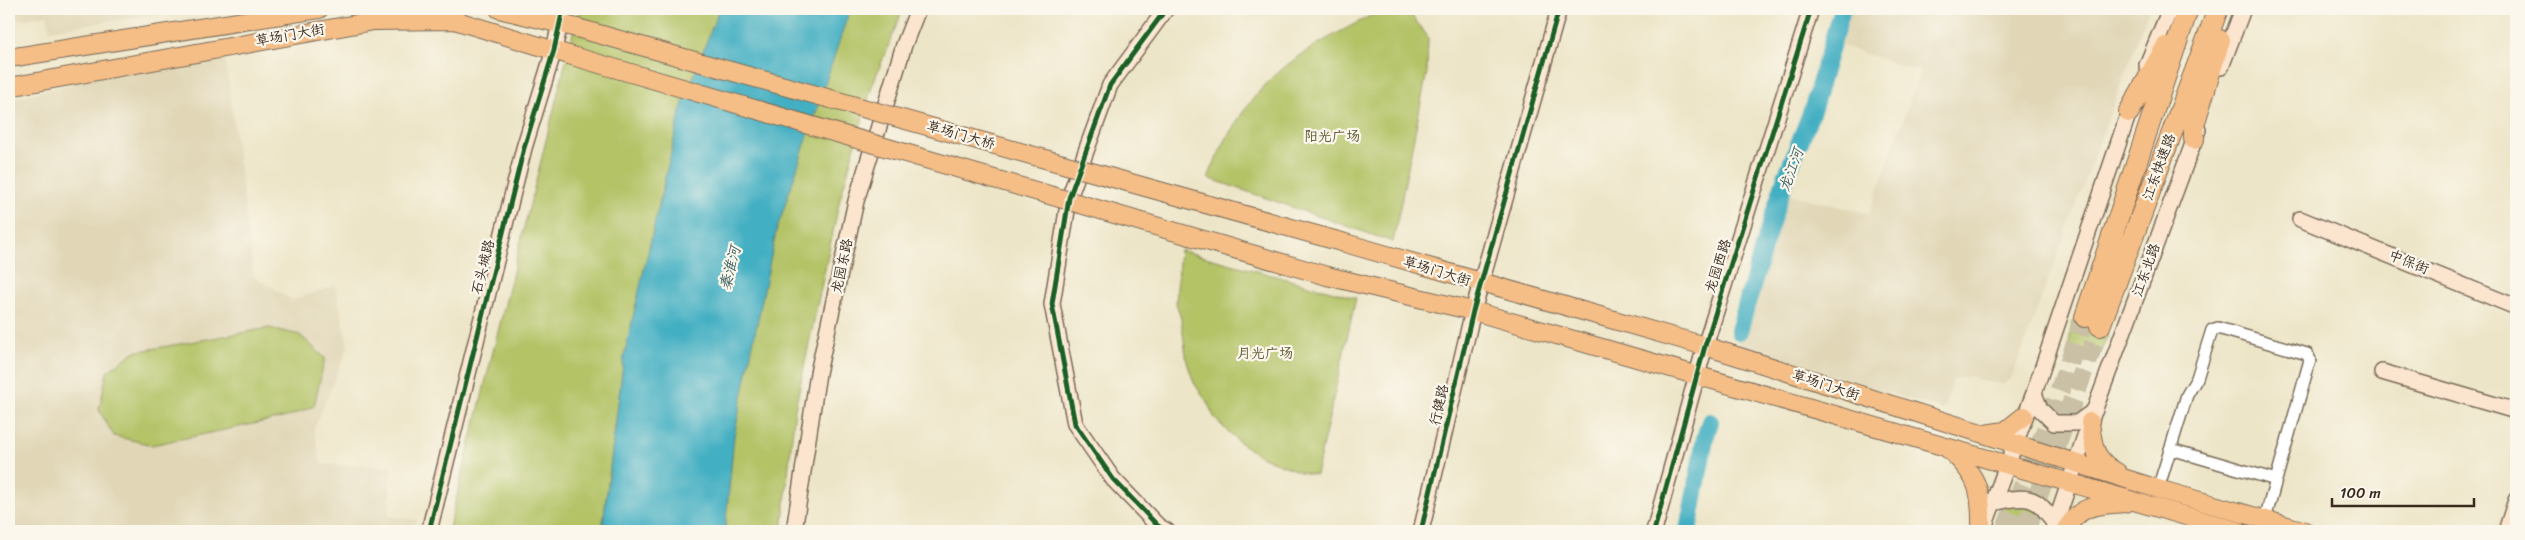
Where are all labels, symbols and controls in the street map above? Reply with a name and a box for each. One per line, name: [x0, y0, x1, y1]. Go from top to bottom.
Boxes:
street label: 草场门大街: [253, 17, 327, 53]
street label: 草场门大桥: [924, 113, 998, 157]
park label: 阳光广场: [1304, 124, 1360, 149]
street label: 江东快速路: [2135, 130, 2183, 204]
water label: 龙江河: [1771, 142, 1812, 196]
street label: 龙园东路: [824, 236, 860, 296]
street label: 龙园西路: [1697, 236, 1739, 296]
street label: 石头城路: [464, 237, 502, 297]
street label: 江东北路: [2125, 239, 2167, 301]
water label: 秦淮河: [712, 240, 749, 293]
street label: 中保街: [2385, 243, 2433, 281]
street label: 草场门大街: [1400, 249, 1474, 293]
park label: 月光广场: [1237, 341, 1293, 366]
street label: 草场门大街: [1789, 362, 1863, 408]
street label: 行健路: [1422, 382, 1456, 428]
scale bar: [2332, 475, 2475, 507]
text: 100 m: [2340, 480, 2381, 506]

